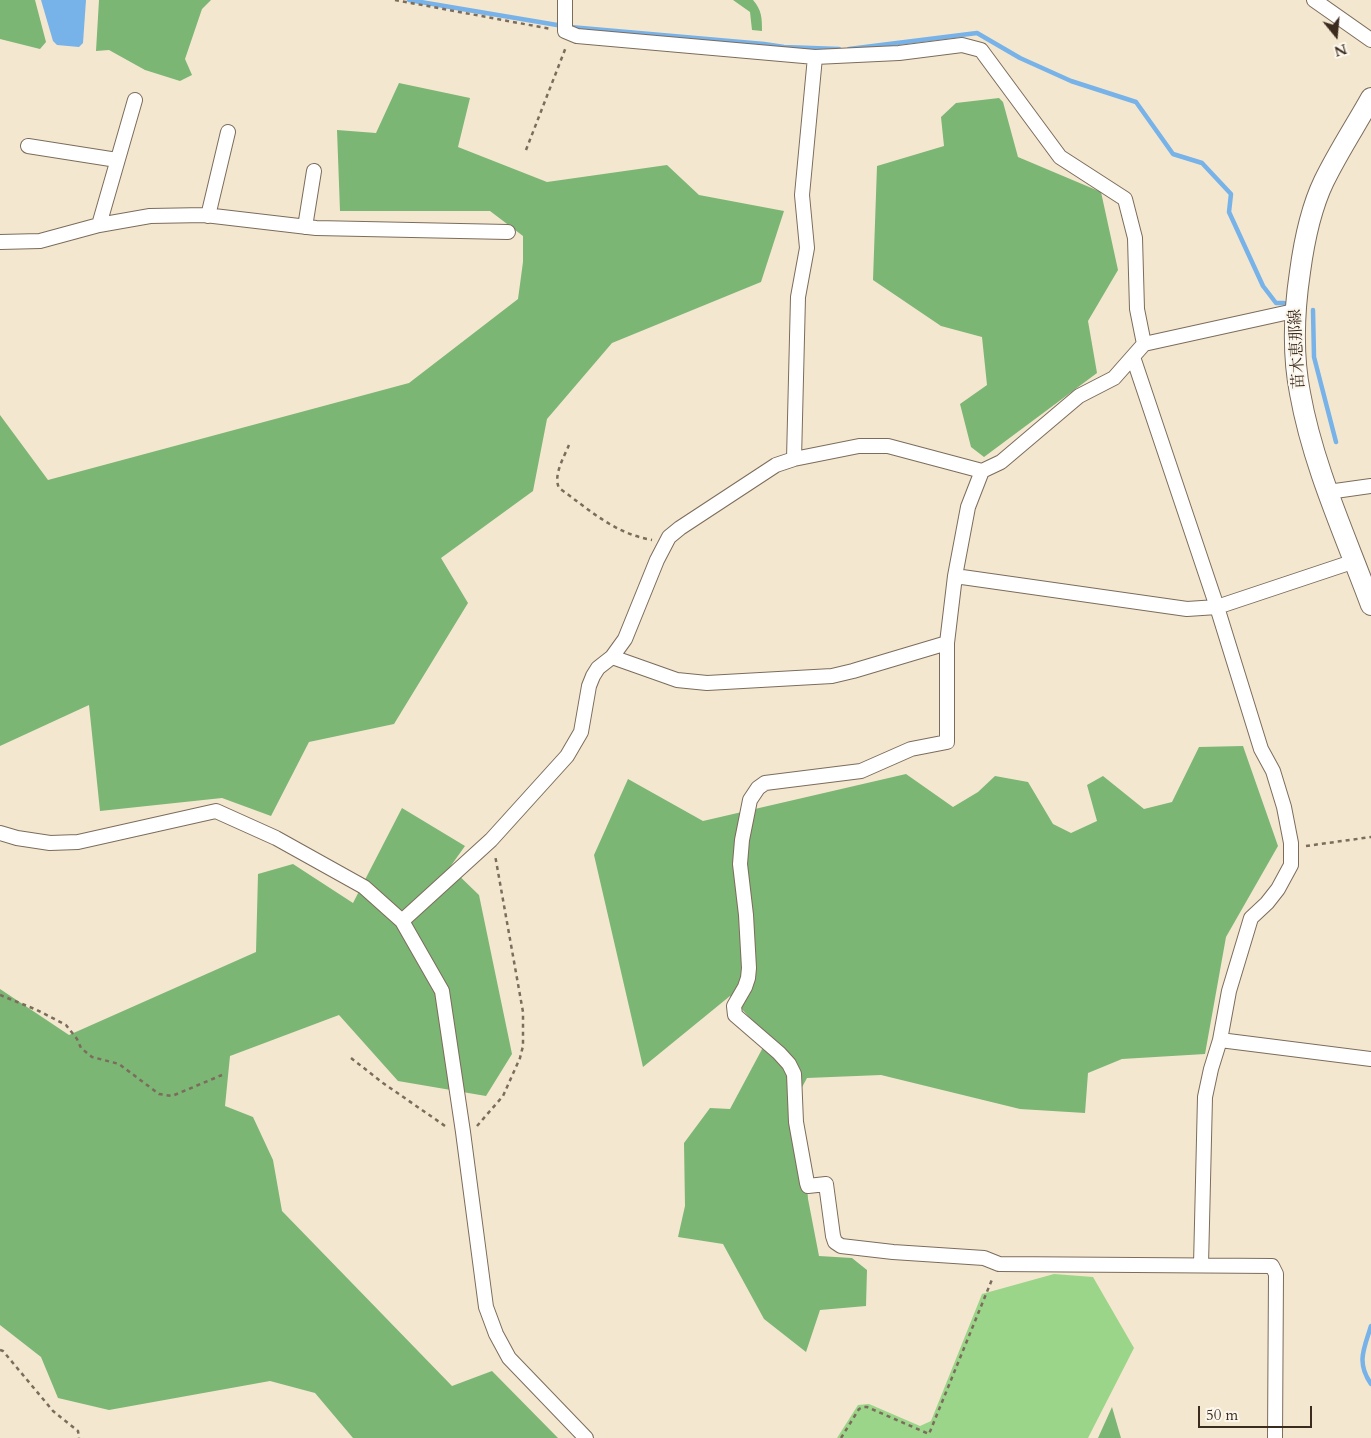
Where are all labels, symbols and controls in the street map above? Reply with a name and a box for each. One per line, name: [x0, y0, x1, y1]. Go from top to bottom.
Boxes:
north arrow: [1311, 10, 1361, 60]
text: N: [1332, 39, 1349, 61]
street label: 苗木恵那線: [1286, 309, 1310, 389]
scale bar: [1201, 1396, 1315, 1428]
text: 50 m: [1206, 1405, 1238, 1425]

